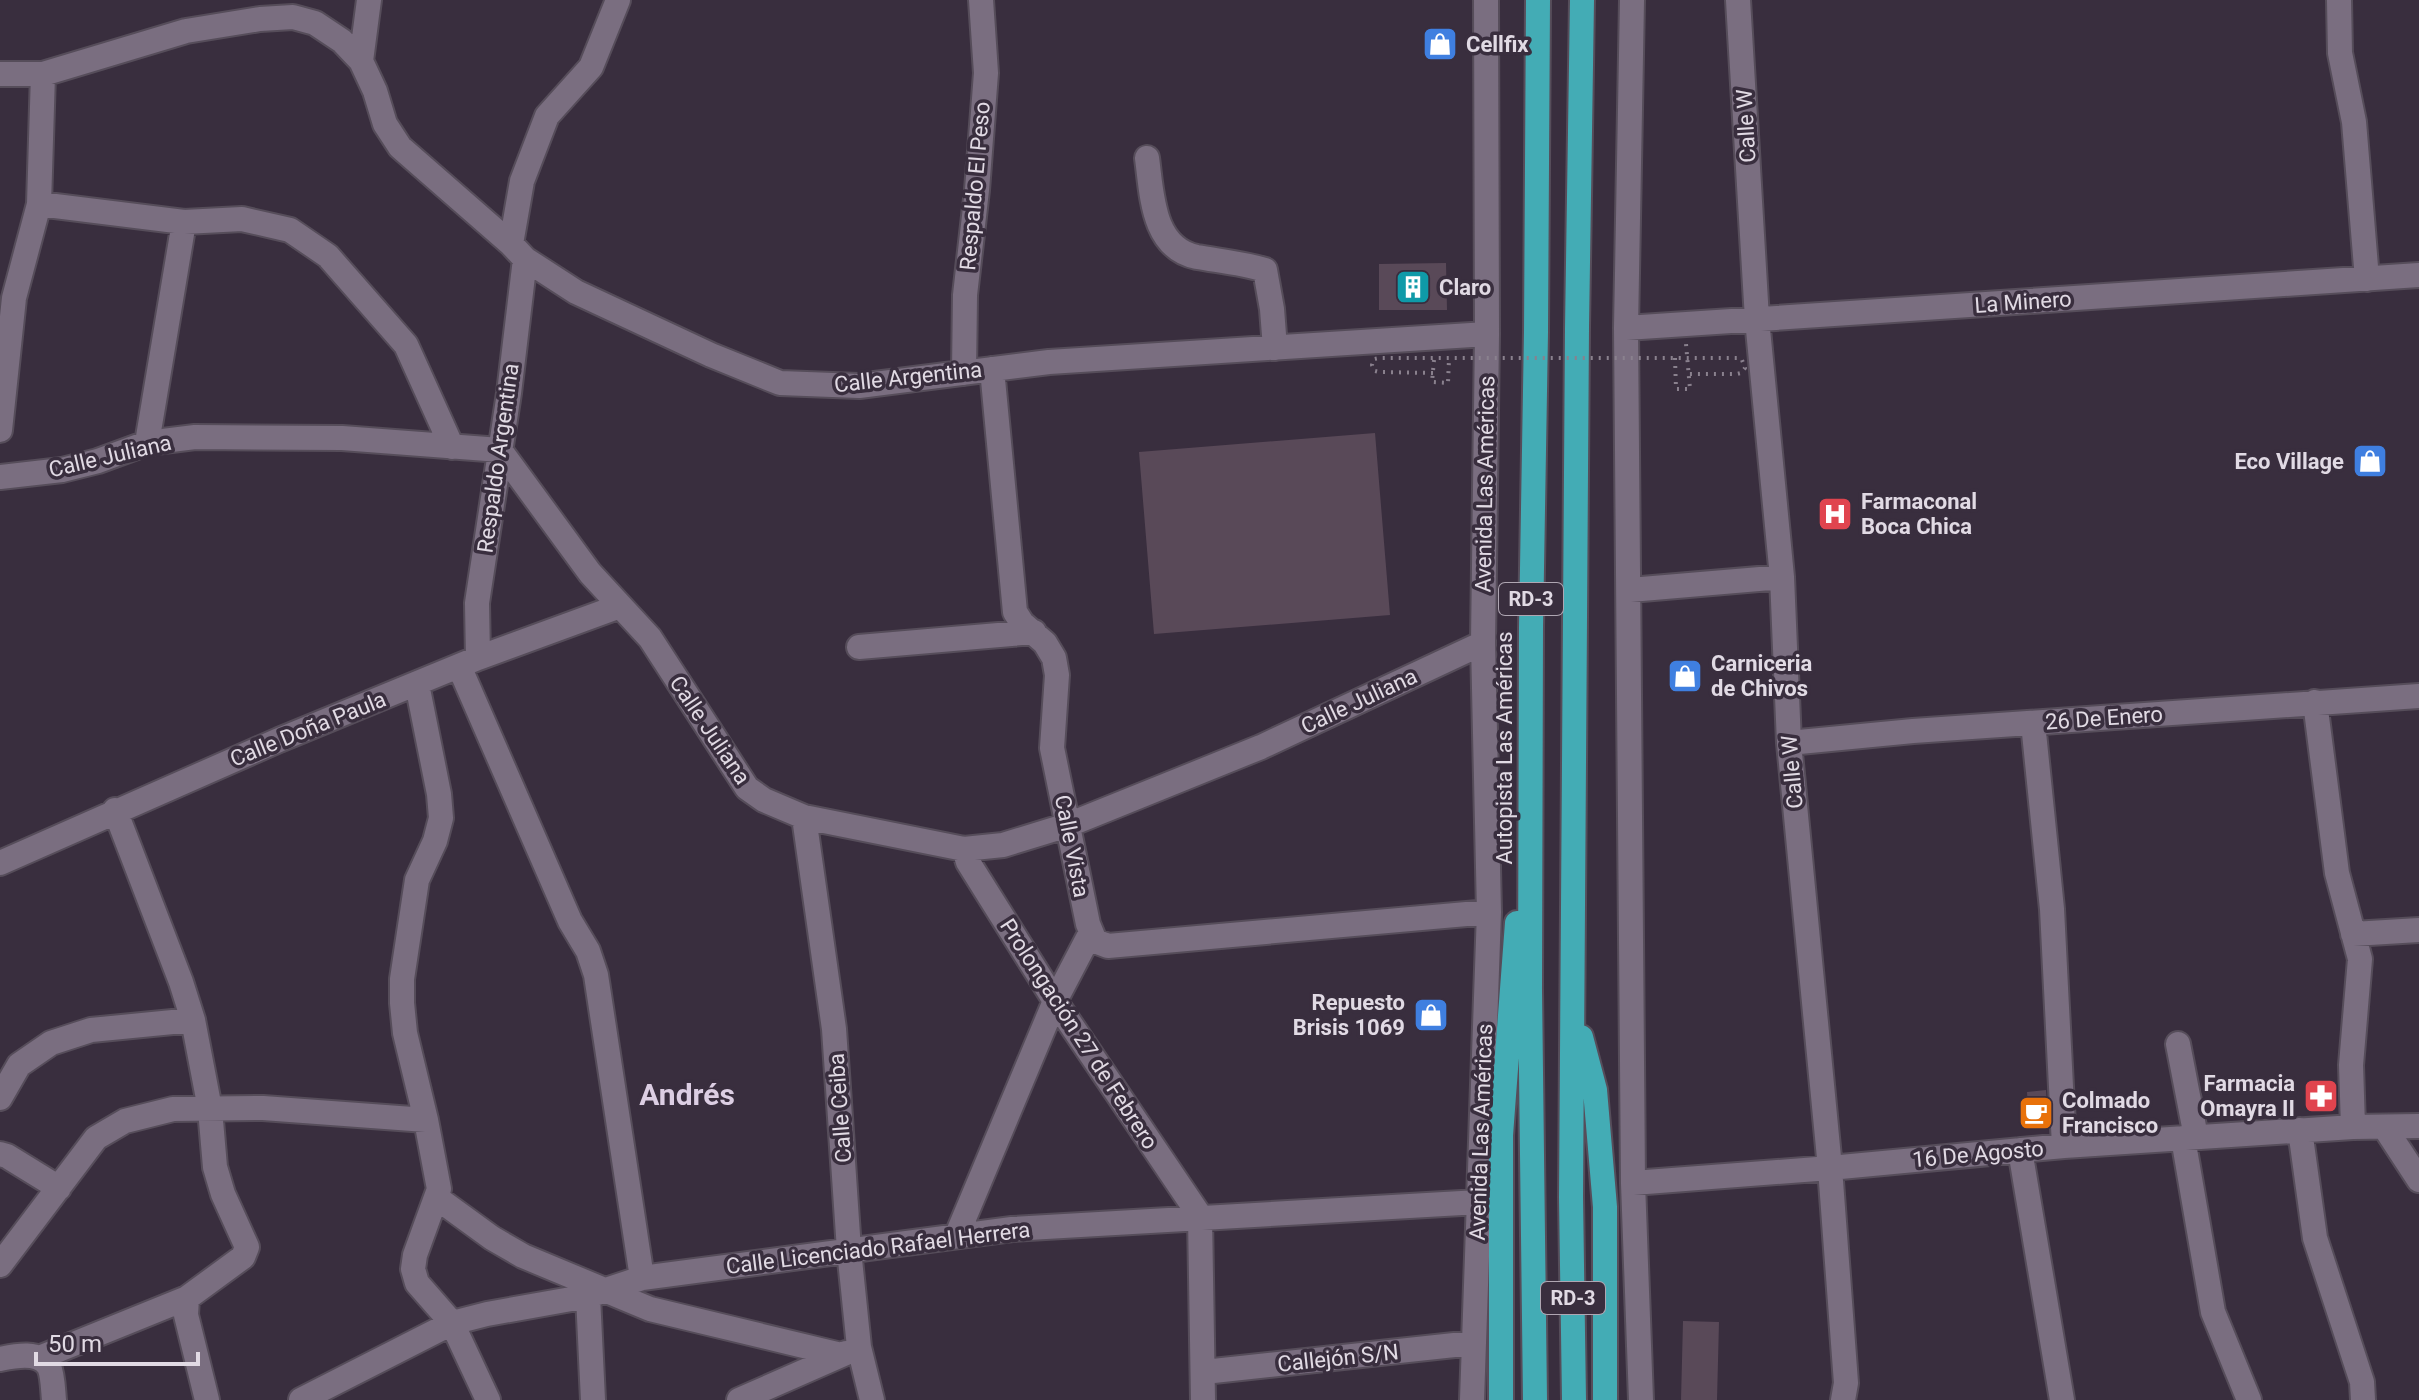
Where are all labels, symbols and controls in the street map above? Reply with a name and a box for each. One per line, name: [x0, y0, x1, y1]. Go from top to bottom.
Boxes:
shop icon: Cellfix: [1421, 25, 1459, 63]
place label: Cellfix: [1466, 32, 1529, 57]
street label: Calle W: [1732, 88, 1760, 163]
street label: Respaldo El Peso: [955, 101, 995, 271]
building icon: Claro: [1394, 268, 1432, 306]
place label: Claro: [1439, 275, 1491, 300]
street label: La Minero: [1974, 286, 2072, 318]
street label: Calle Argentina: [833, 357, 983, 397]
street label: Respaldo Argentina: [472, 362, 524, 554]
street label: Avenida Las Américas: [1471, 375, 1499, 593]
street label: Calle Juliana: [46, 430, 174, 482]
shop icon: Eco Village: [2351, 442, 2389, 480]
place label: Eco Village: [2234, 449, 2344, 474]
place label: Farmaconal Boca Chica: [1861, 489, 1977, 539]
hospital icon: Farmaconal Boca Chica: [1816, 495, 1854, 533]
road number: RD-3: [1499, 583, 1563, 615]
street label: Autopista Las Américas: [1492, 631, 1517, 865]
place label: Carniceria de Chivos: [1711, 651, 1813, 701]
shop icon: Carniceria de Chivos: [1666, 657, 1704, 695]
street label: Calle Juliana: [1297, 663, 1421, 739]
street label: Calle Juliana: [665, 671, 755, 789]
street label: Calle Doña Paula: [226, 686, 390, 772]
street label: 26 De Enero: [2044, 701, 2164, 735]
street label: Calle W: [1776, 734, 1808, 810]
street label: Calle Vista: [1050, 793, 1094, 899]
street label: Prolongación 27 de Febrero: [995, 914, 1163, 1154]
place label: Repuesto Brisis 1069: [1293, 990, 1405, 1040]
shop icon: Repuesto Brisis 1069: [1412, 996, 1450, 1034]
street label: Avenida Las Américas: [1465, 1023, 1497, 1241]
street label: Calle Ceiba: [824, 1052, 856, 1164]
place label: Farmacia Omayra II: [2200, 1071, 2295, 1121]
district label: Andrés: [639, 1077, 735, 1112]
pharmacy icon: Farmacia Omayra II: [2302, 1077, 2340, 1115]
place label: Colmado Francisco: [2062, 1088, 2158, 1138]
cafe icon: Colmado Francisco: [2017, 1094, 2055, 1132]
street label: 16 De Agosto: [1911, 1136, 2045, 1172]
street label: Calle Licenciado Rafael Herrera: [725, 1217, 1031, 1279]
road number: RD-3: [1541, 1282, 1605, 1314]
scale bar: [36, 1316, 198, 1366]
text: 50 m: [48, 1330, 102, 1358]
street label: Callejón S/N: [1276, 1339, 1400, 1377]

